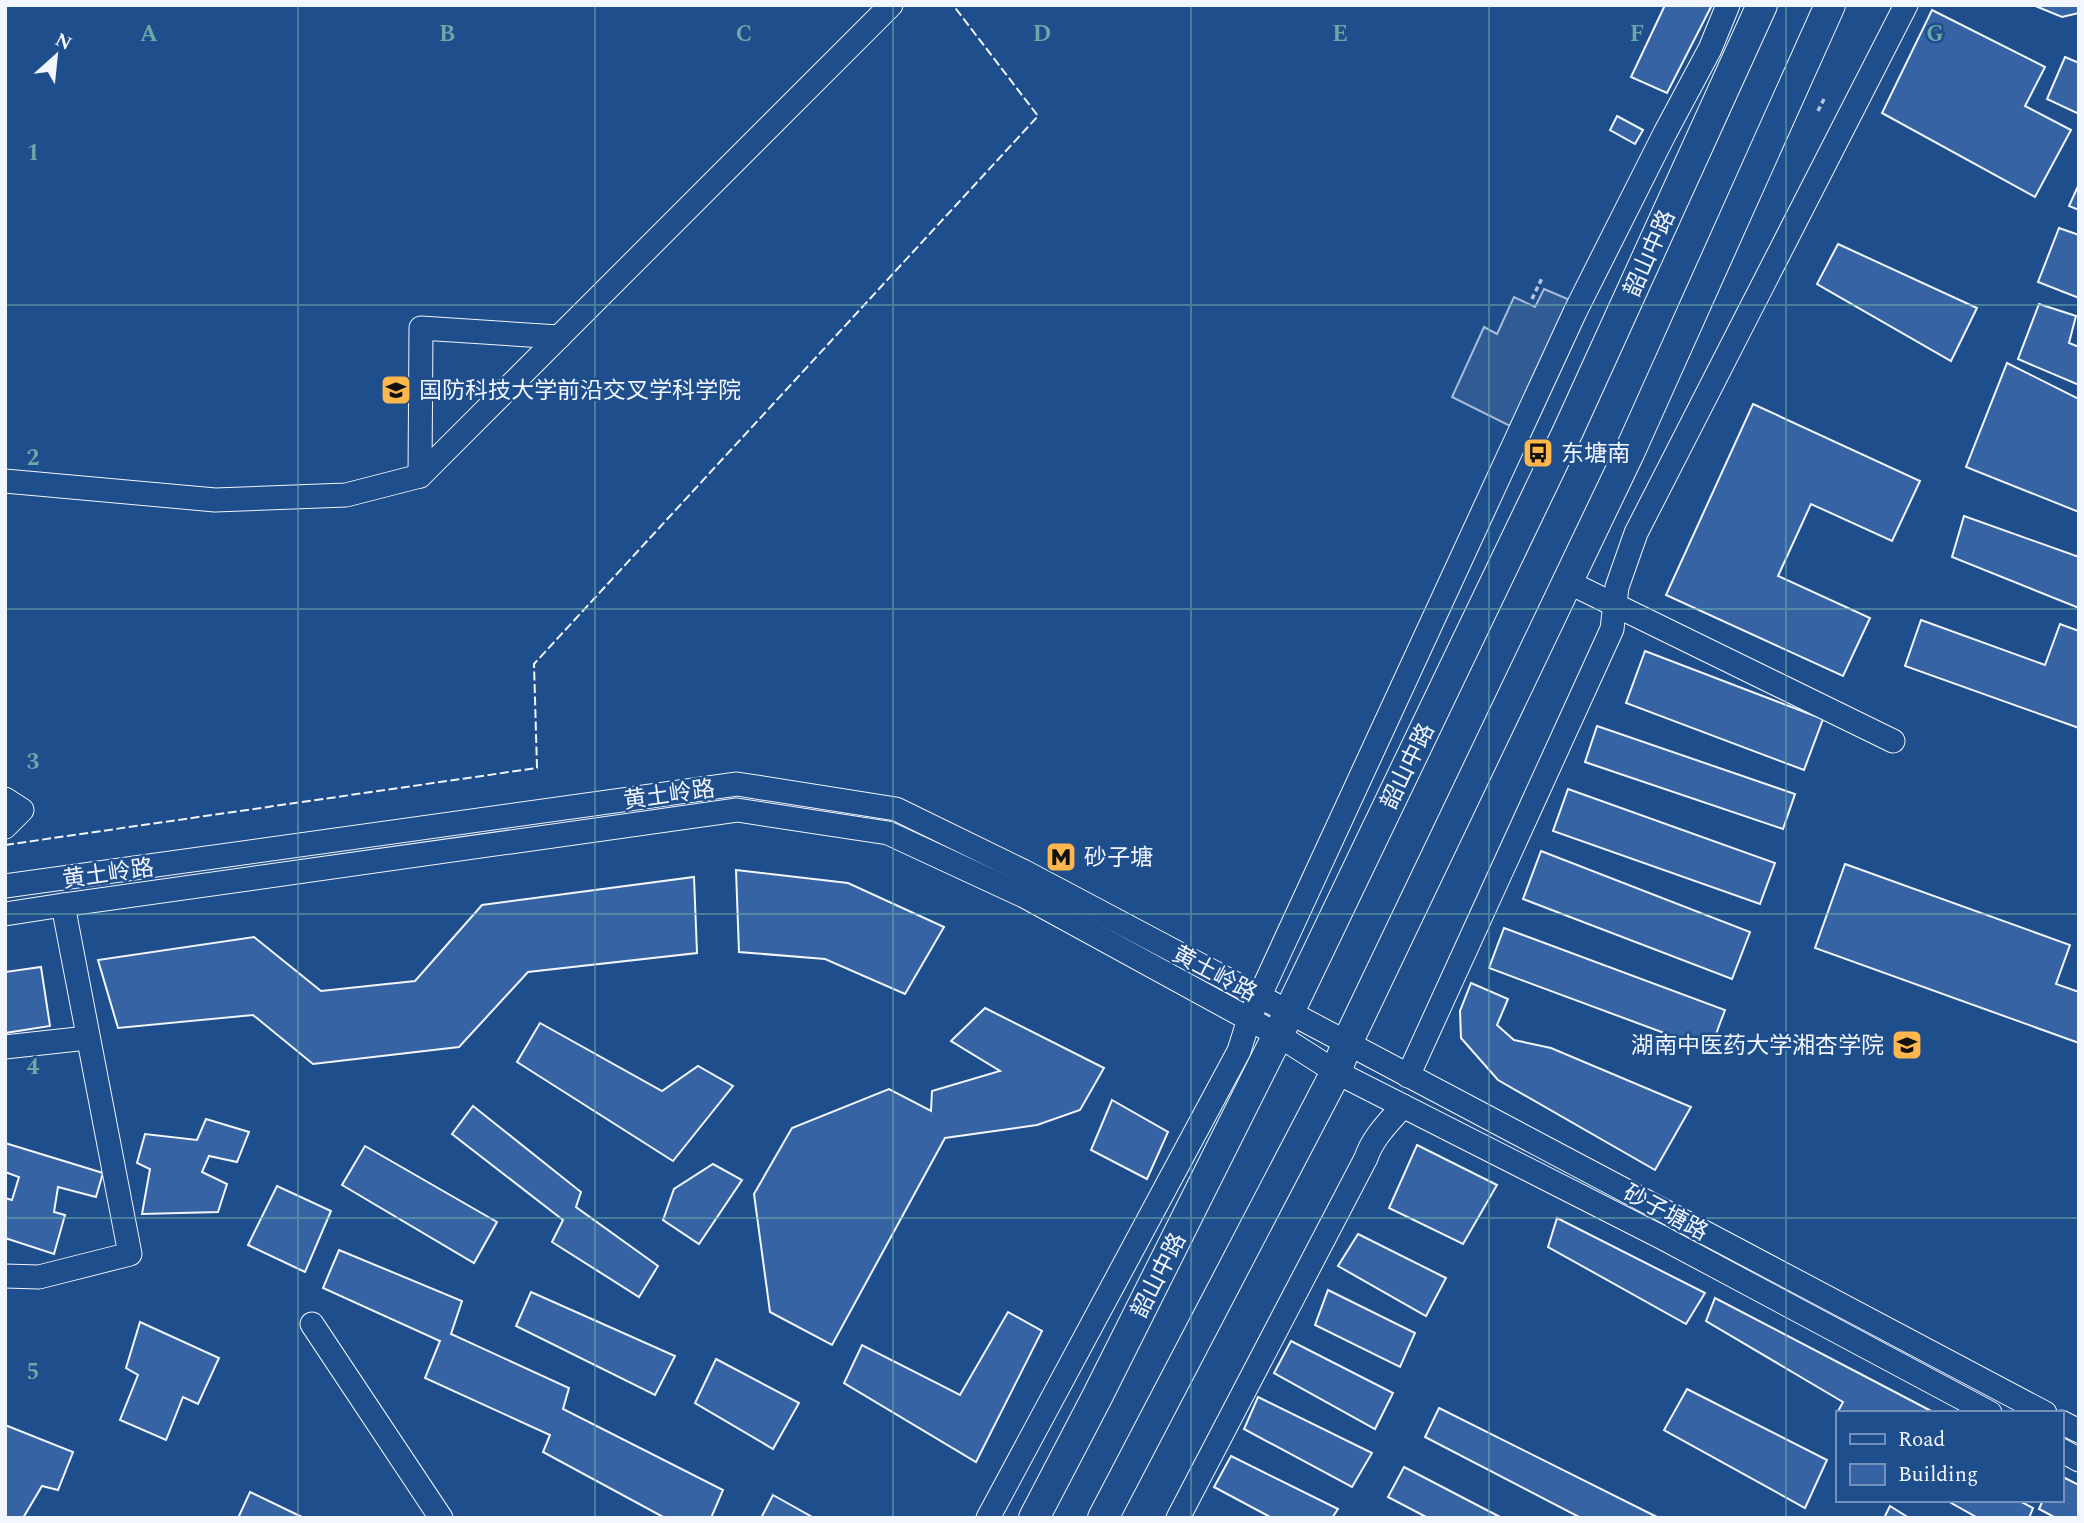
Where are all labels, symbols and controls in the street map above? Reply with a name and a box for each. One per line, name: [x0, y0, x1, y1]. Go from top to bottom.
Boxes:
text: A: [140, 17, 158, 52]
text: B: [439, 17, 455, 52]
text: C: [736, 17, 752, 52]
text: D: [1033, 17, 1051, 52]
text: E: [1332, 17, 1348, 52]
text: F: [1630, 17, 1644, 52]
text: G: [1926, 17, 1944, 52]
north arrow: [21, 21, 91, 91]
text: N: [50, 26, 77, 59]
text: 1: [27, 136, 39, 171]
street label: 韶山中路: [1616, 204, 1685, 303]
school or university icon: 国防科技大学前沿交叉学科学院: [379, 373, 413, 407]
place label: 国防科技大学前沿交叉学科学院: [419, 374, 741, 409]
bus stop icon: 东塘南: [1521, 436, 1555, 470]
place label: 东塘南: [1561, 437, 1630, 472]
text: 2: [27, 441, 40, 476]
street label: 韶山中路: [1372, 718, 1444, 816]
text: 3: [27, 745, 40, 780]
street label: 黄土岭路: [621, 772, 717, 819]
metro station icon: 砂子塘: [1044, 840, 1078, 874]
place label: 砂子塘: [1084, 841, 1153, 876]
street label: 黄土岭路: [60, 851, 156, 898]
street label: 黄土岭路: [1165, 937, 1263, 1011]
school or university icon: 湖南中医药大学湘杏学院: [1890, 1028, 1924, 1062]
place label: 湖南中医药大学湘杏学院: [1631, 1029, 1884, 1064]
text: 4: [27, 1050, 40, 1085]
street label: 砂子塘路: [1616, 1176, 1714, 1250]
street label: 韶山中路: [1123, 1227, 1196, 1325]
text: 5: [27, 1355, 39, 1390]
legend: [1836, 1411, 2063, 1502]
text: Road: [1898, 1424, 1945, 1456]
text: Building: [1898, 1459, 1978, 1491]

